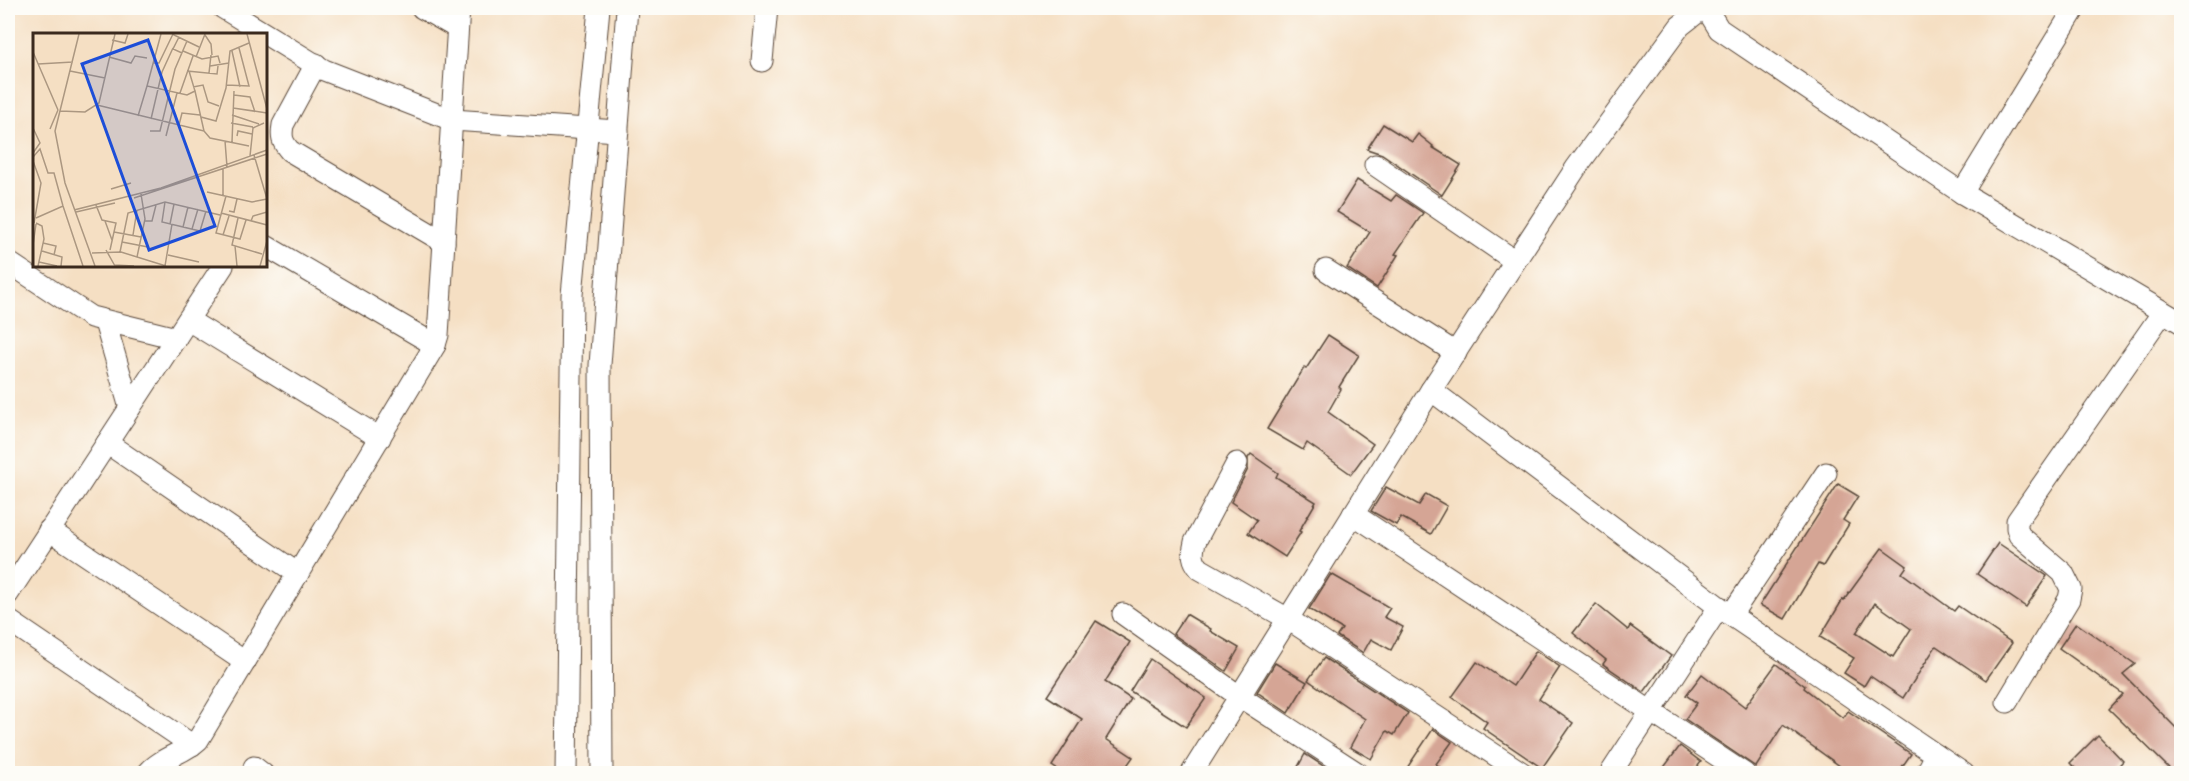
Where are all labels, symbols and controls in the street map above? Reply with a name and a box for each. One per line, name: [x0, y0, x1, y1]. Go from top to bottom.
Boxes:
inset map: [33, 33, 267, 267]

